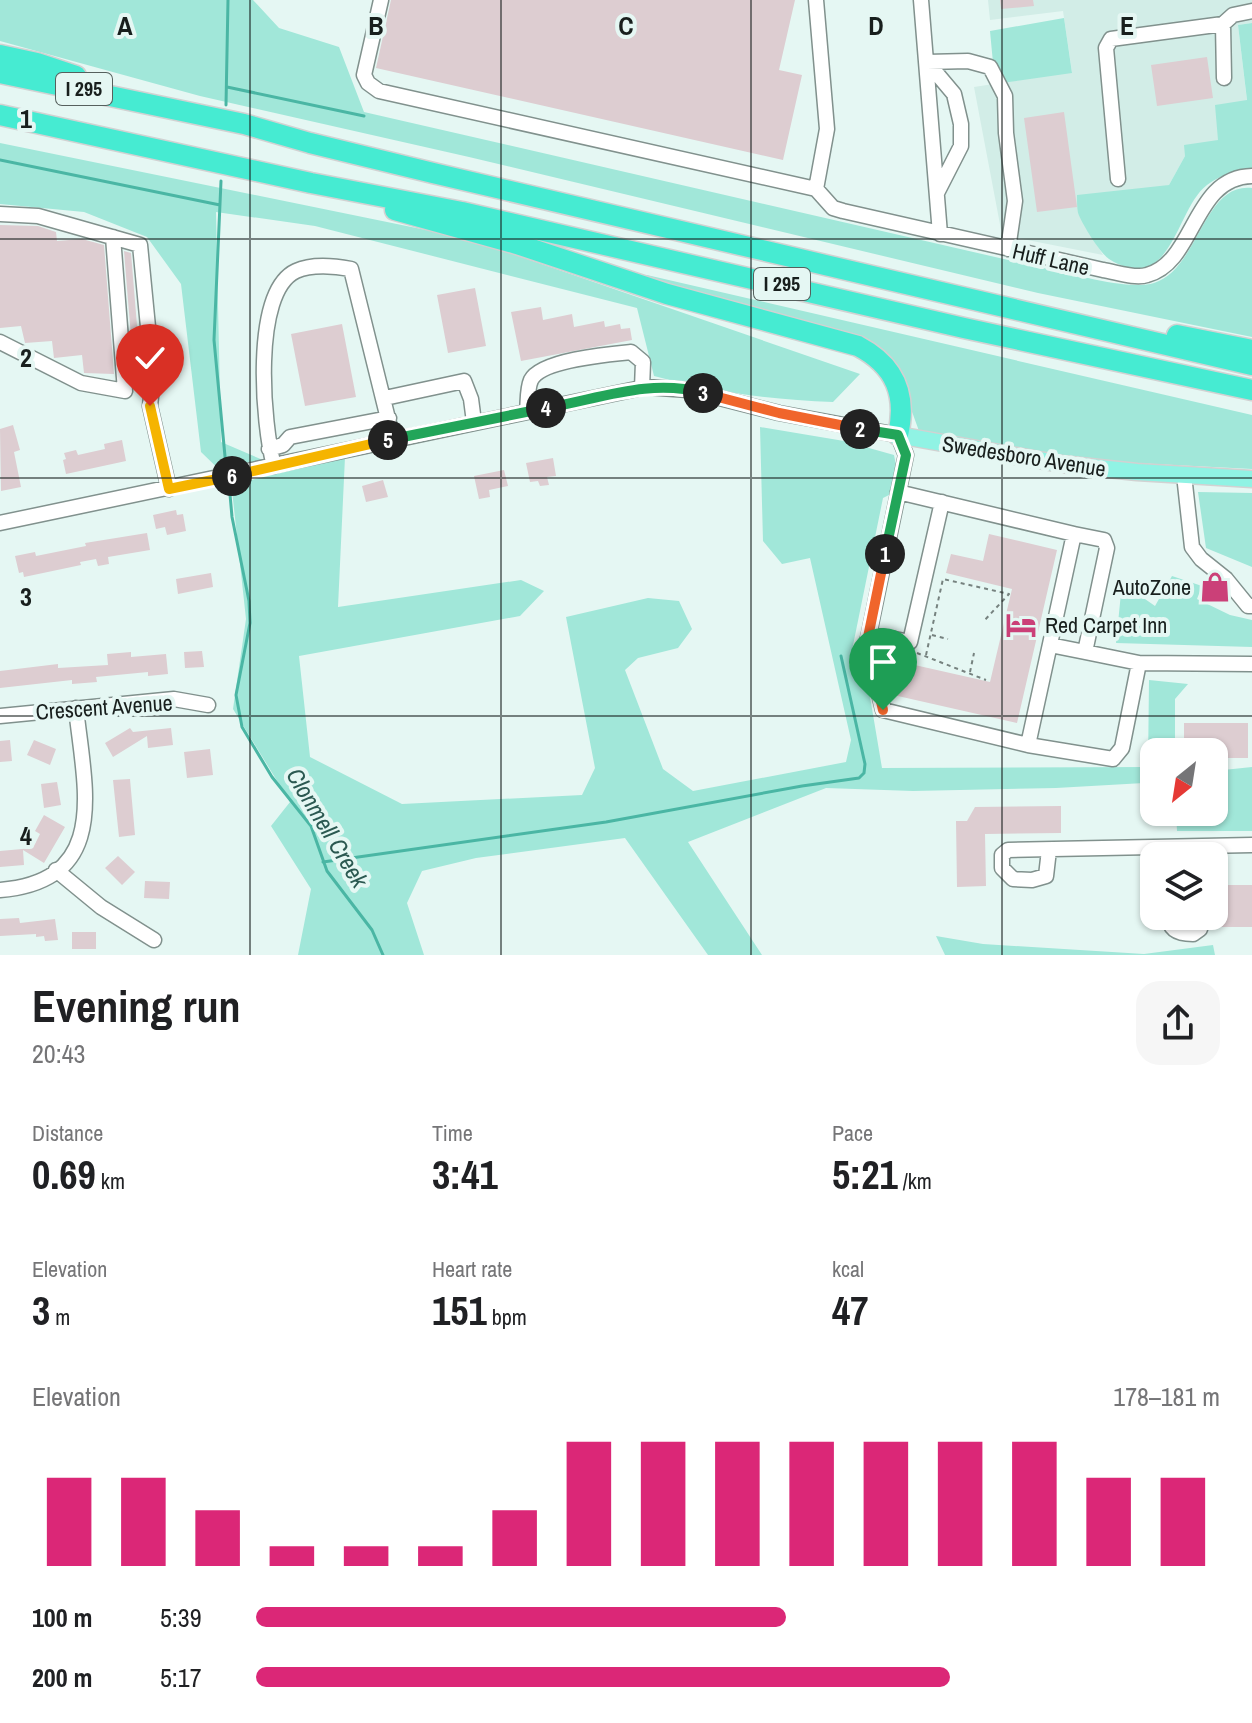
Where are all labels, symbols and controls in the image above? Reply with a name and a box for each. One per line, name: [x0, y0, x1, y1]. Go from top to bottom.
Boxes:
text: A: [117, 8, 133, 43]
text: B: [368, 8, 384, 43]
text: C: [618, 8, 634, 43]
text: D: [868, 8, 884, 43]
text: E: [1120, 8, 1134, 43]
road number: I 295: [56, 73, 112, 105]
text: 1: [20, 101, 32, 136]
street label: Huff Lane: [1010, 236, 1092, 282]
road number: I 295: [754, 268, 810, 300]
pin: [116, 324, 184, 406]
icon: check: [128, 336, 172, 380]
text: 2: [20, 340, 32, 375]
pin: 3: [683, 373, 723, 413]
text: 3: [698, 378, 708, 408]
pin: 4: [526, 388, 566, 428]
text: 4: [541, 393, 551, 423]
pin: 2: [840, 409, 880, 449]
text: 2: [855, 414, 865, 444]
pin: 5: [368, 420, 408, 460]
text: 5: [383, 425, 393, 455]
street label: Swedesboro Avenue: [940, 428, 1108, 484]
pin: 6: [212, 456, 252, 496]
text: 6: [227, 461, 237, 491]
pin: 1: [865, 534, 905, 574]
text: 1: [880, 539, 890, 569]
shop icon: AutoZone: [1198, 570, 1232, 604]
place label: AutoZone: [1112, 572, 1191, 602]
text: 3: [20, 579, 32, 614]
hotel icon: Red Carpet Inn: [1004, 608, 1038, 642]
place label: Red Carpet Inn: [1045, 610, 1167, 640]
pin: [849, 628, 917, 710]
icon: arrive: [861, 640, 905, 684]
street label: Crescent Avenue: [35, 687, 173, 727]
north arrow: [1140, 738, 1228, 826]
map controls: [1140, 738, 1228, 930]
water label: Clonmell Creek: [280, 762, 377, 894]
text: 4: [20, 818, 32, 853]
button: layers: [1140, 842, 1228, 930]
text: Evening run: [32, 976, 241, 1036]
button: share: [1136, 981, 1220, 1065]
text: 20:43: [32, 1036, 85, 1071]
text: Distance: [32, 1118, 103, 1148]
text: Time: [432, 1118, 473, 1148]
text: Pace: [832, 1118, 873, 1148]
text: 0.69: [32, 1148, 96, 1201]
text: 3:41: [432, 1148, 498, 1201]
text: 5:21: [832, 1148, 898, 1201]
text: km: [96, 1166, 125, 1196]
text: /km: [898, 1166, 932, 1196]
text: Elevation: [32, 1254, 107, 1284]
text: Heart rate: [432, 1254, 512, 1284]
text: kcal: [832, 1254, 864, 1284]
text: 3: [32, 1284, 50, 1337]
text: 151: [432, 1284, 487, 1337]
text: 47: [832, 1284, 868, 1337]
text: m: [50, 1302, 70, 1332]
text: bpm: [487, 1302, 527, 1332]
text: Elevation: [32, 1379, 121, 1414]
text: 178–181 m: [1113, 1379, 1220, 1414]
text: 100 m: [32, 1600, 92, 1635]
text: 5:39: [160, 1600, 202, 1635]
text: 200 m: [32, 1660, 92, 1695]
text: 5:17: [160, 1660, 202, 1695]

